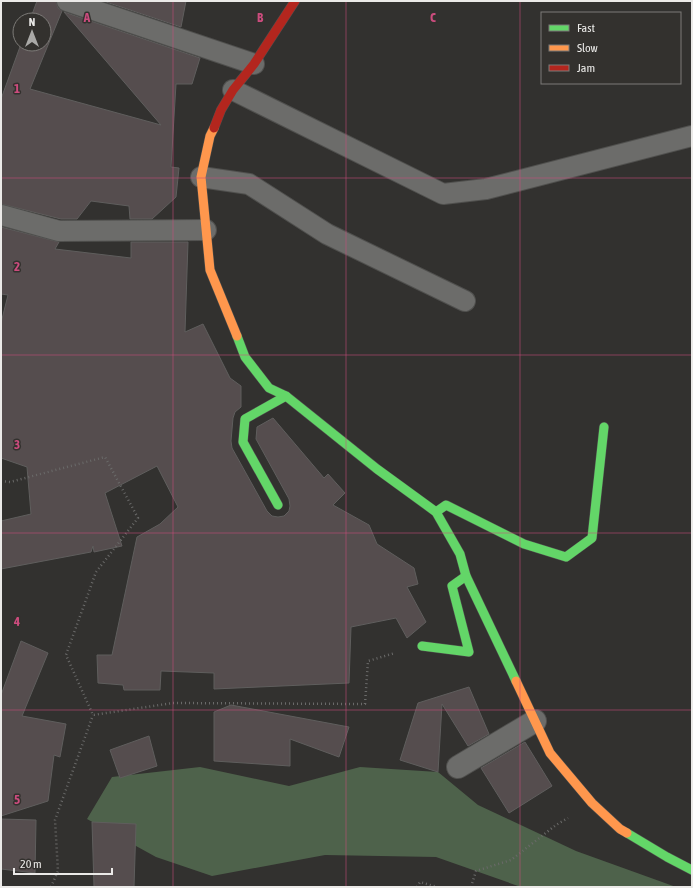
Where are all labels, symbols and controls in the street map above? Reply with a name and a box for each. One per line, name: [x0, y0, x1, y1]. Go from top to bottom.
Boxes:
text: A: [83, 10, 91, 25]
text: B: [257, 10, 264, 25]
text: C: [430, 10, 436, 25]
north arrow: [12, 12, 52, 52]
legend: [541, 12, 681, 84]
text: N: [29, 16, 35, 28]
text: Fast: [577, 21, 595, 35]
text: Slow: [577, 41, 598, 55]
text: Jam: [577, 61, 595, 75]
text: 1: [14, 81, 20, 96]
text: 2: [14, 259, 20, 274]
text: 3: [14, 437, 20, 452]
text: 4: [13, 614, 20, 629]
text: 5: [14, 792, 20, 807]
scale bar: [14, 850, 112, 876]
text: 20 m: [20, 857, 42, 871]

